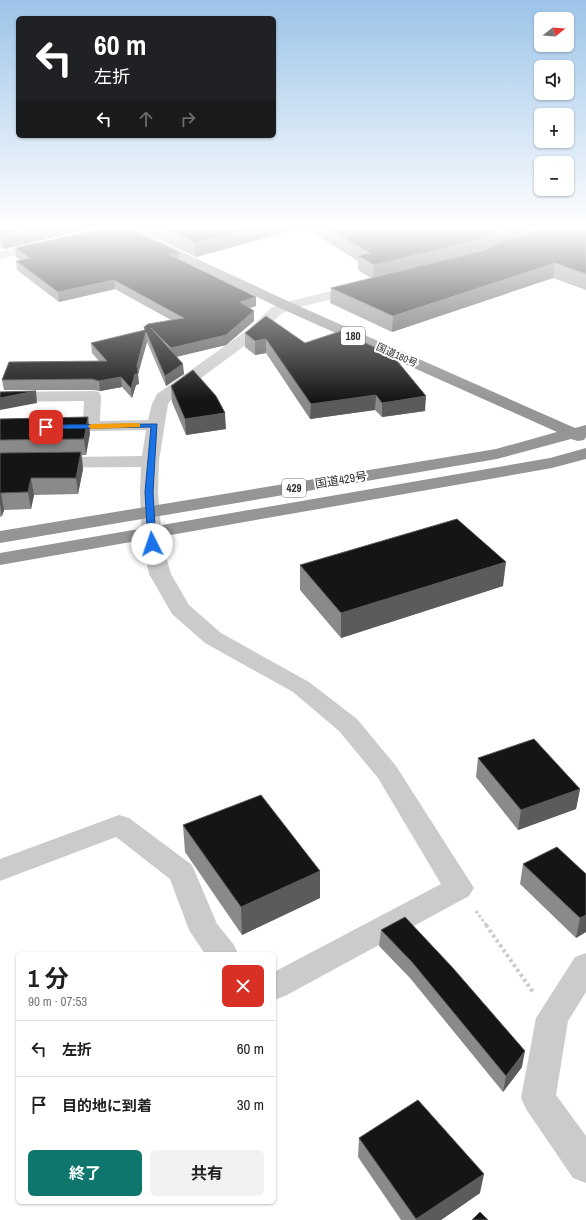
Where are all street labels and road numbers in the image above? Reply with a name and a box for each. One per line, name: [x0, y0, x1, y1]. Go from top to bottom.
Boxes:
road number: 180: [341, 327, 365, 345]
street label: 国道180号: [374, 340, 420, 370]
street label: 国道429号: [314, 468, 368, 492]
road number: 429: [282, 479, 306, 497]

